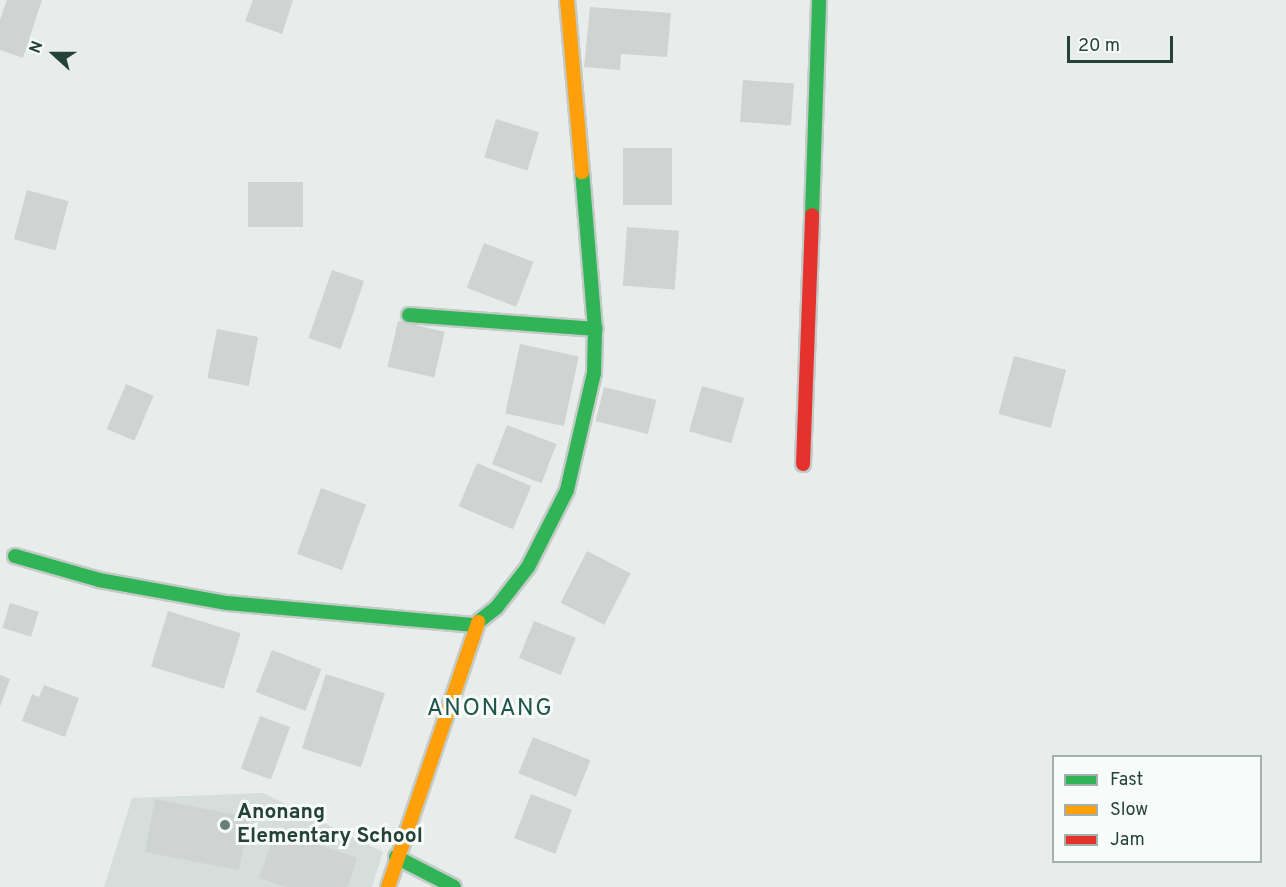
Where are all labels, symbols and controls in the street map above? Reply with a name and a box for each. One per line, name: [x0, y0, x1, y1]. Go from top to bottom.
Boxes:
north arrow: [24, 24, 84, 84]
scale bar: [1070, 24, 1176, 62]
text: 20 m: [1078, 35, 1120, 58]
text: N: [26, 39, 49, 57]
district label: ANONANG: [427, 696, 553, 724]
legend: [1052, 755, 1262, 863]
text: Fast: [1110, 769, 1143, 792]
text: Slow: [1110, 799, 1148, 822]
place label: Anonang Elementary School: [237, 800, 423, 850]
marker: Anonang Elementary School: [218, 818, 232, 832]
text: Jam: [1110, 829, 1145, 852]

